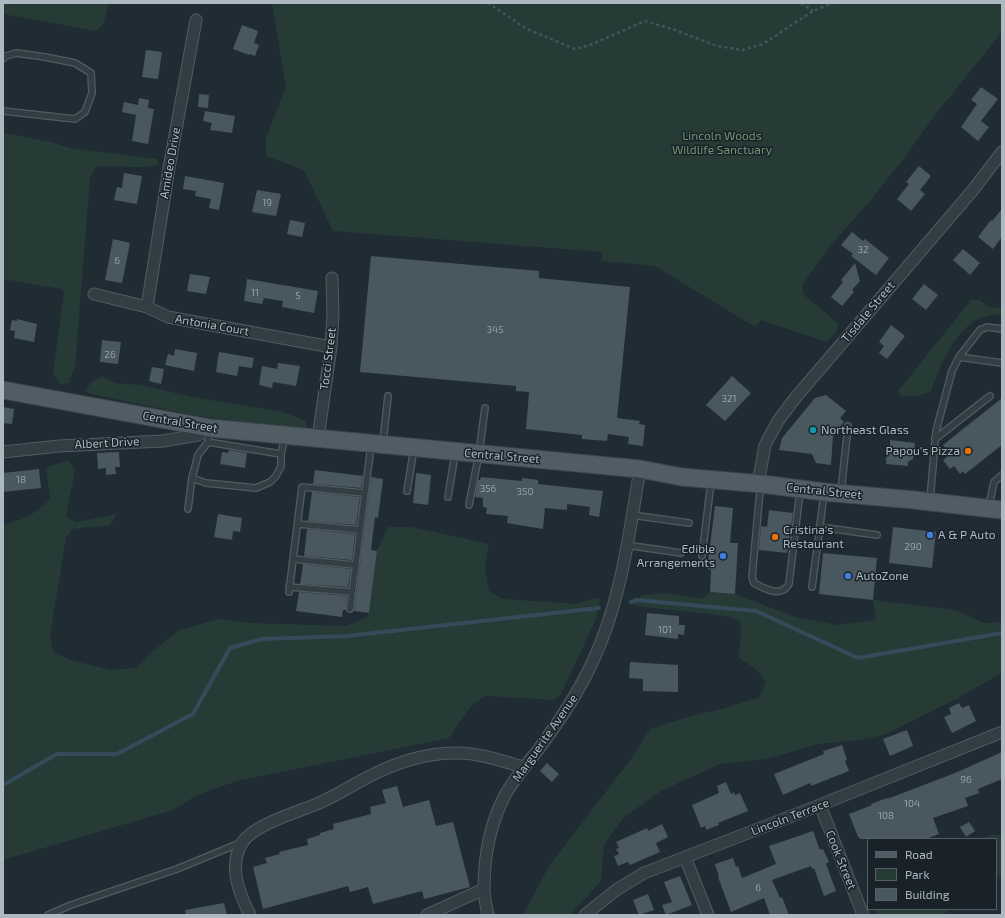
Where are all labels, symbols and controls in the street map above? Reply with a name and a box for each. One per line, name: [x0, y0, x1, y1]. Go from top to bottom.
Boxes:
street label: Amideo Drive: [157, 126, 183, 200]
park label: Lincoln Woods Wildlife Sanctuary: [672, 129, 772, 157]
house number: 19: [262, 197, 272, 209]
house number: 32: [857, 244, 869, 256]
house number: 6: [114, 255, 120, 267]
street label: Tisdale Street: [838, 278, 898, 346]
house number: 11: [251, 287, 259, 299]
house number: 5: [295, 290, 301, 302]
street label: Antonia Court: [174, 311, 250, 339]
house number: 345: [486, 324, 504, 336]
street label: Tocci Street: [317, 327, 339, 391]
house number: 26: [104, 349, 116, 361]
house number: 321: [721, 393, 737, 405]
street label: Central Street: [141, 408, 219, 436]
place label: Northeast Glass: [821, 423, 909, 437]
marker: Northeast Glass: [808, 425, 818, 435]
street label: Albert Drive: [74, 434, 140, 452]
place label: Papou's Pizza: [886, 444, 960, 458]
street label: Central Street: [464, 446, 540, 466]
marker: Papou's Pizza: [963, 446, 973, 456]
house number: 18: [16, 474, 26, 486]
street label: Central Street: [786, 480, 862, 502]
house number: 356: [480, 483, 496, 495]
house number: 350: [517, 486, 533, 498]
place label: Cristina's Restaurant: [783, 523, 844, 551]
place label: A & P Auto: [938, 528, 996, 542]
marker: A & P Auto: [925, 530, 935, 540]
marker: Cristina's Restaurant: [770, 532, 780, 542]
house number: 290: [904, 541, 922, 553]
place label: Edible Arrangements: [637, 542, 715, 570]
marker: Edible Arrangements: [718, 551, 728, 561]
place label: AutoZone: [856, 569, 909, 583]
marker: AutoZone: [843, 571, 853, 581]
house number: 101: [658, 624, 672, 636]
street label: Marguerite Avenue: [509, 691, 581, 785]
house number: 96: [960, 774, 972, 786]
street label: Lincoln Terrace: [749, 796, 831, 838]
house number: 104: [904, 798, 920, 810]
house number: 108: [878, 810, 894, 822]
street label: Cook Street: [823, 828, 859, 892]
legend: [867, 838, 997, 910]
text: Road: [905, 847, 933, 861]
text: Park: [905, 867, 930, 881]
house number: 6: [755, 882, 761, 894]
text: Building: [905, 887, 949, 901]

